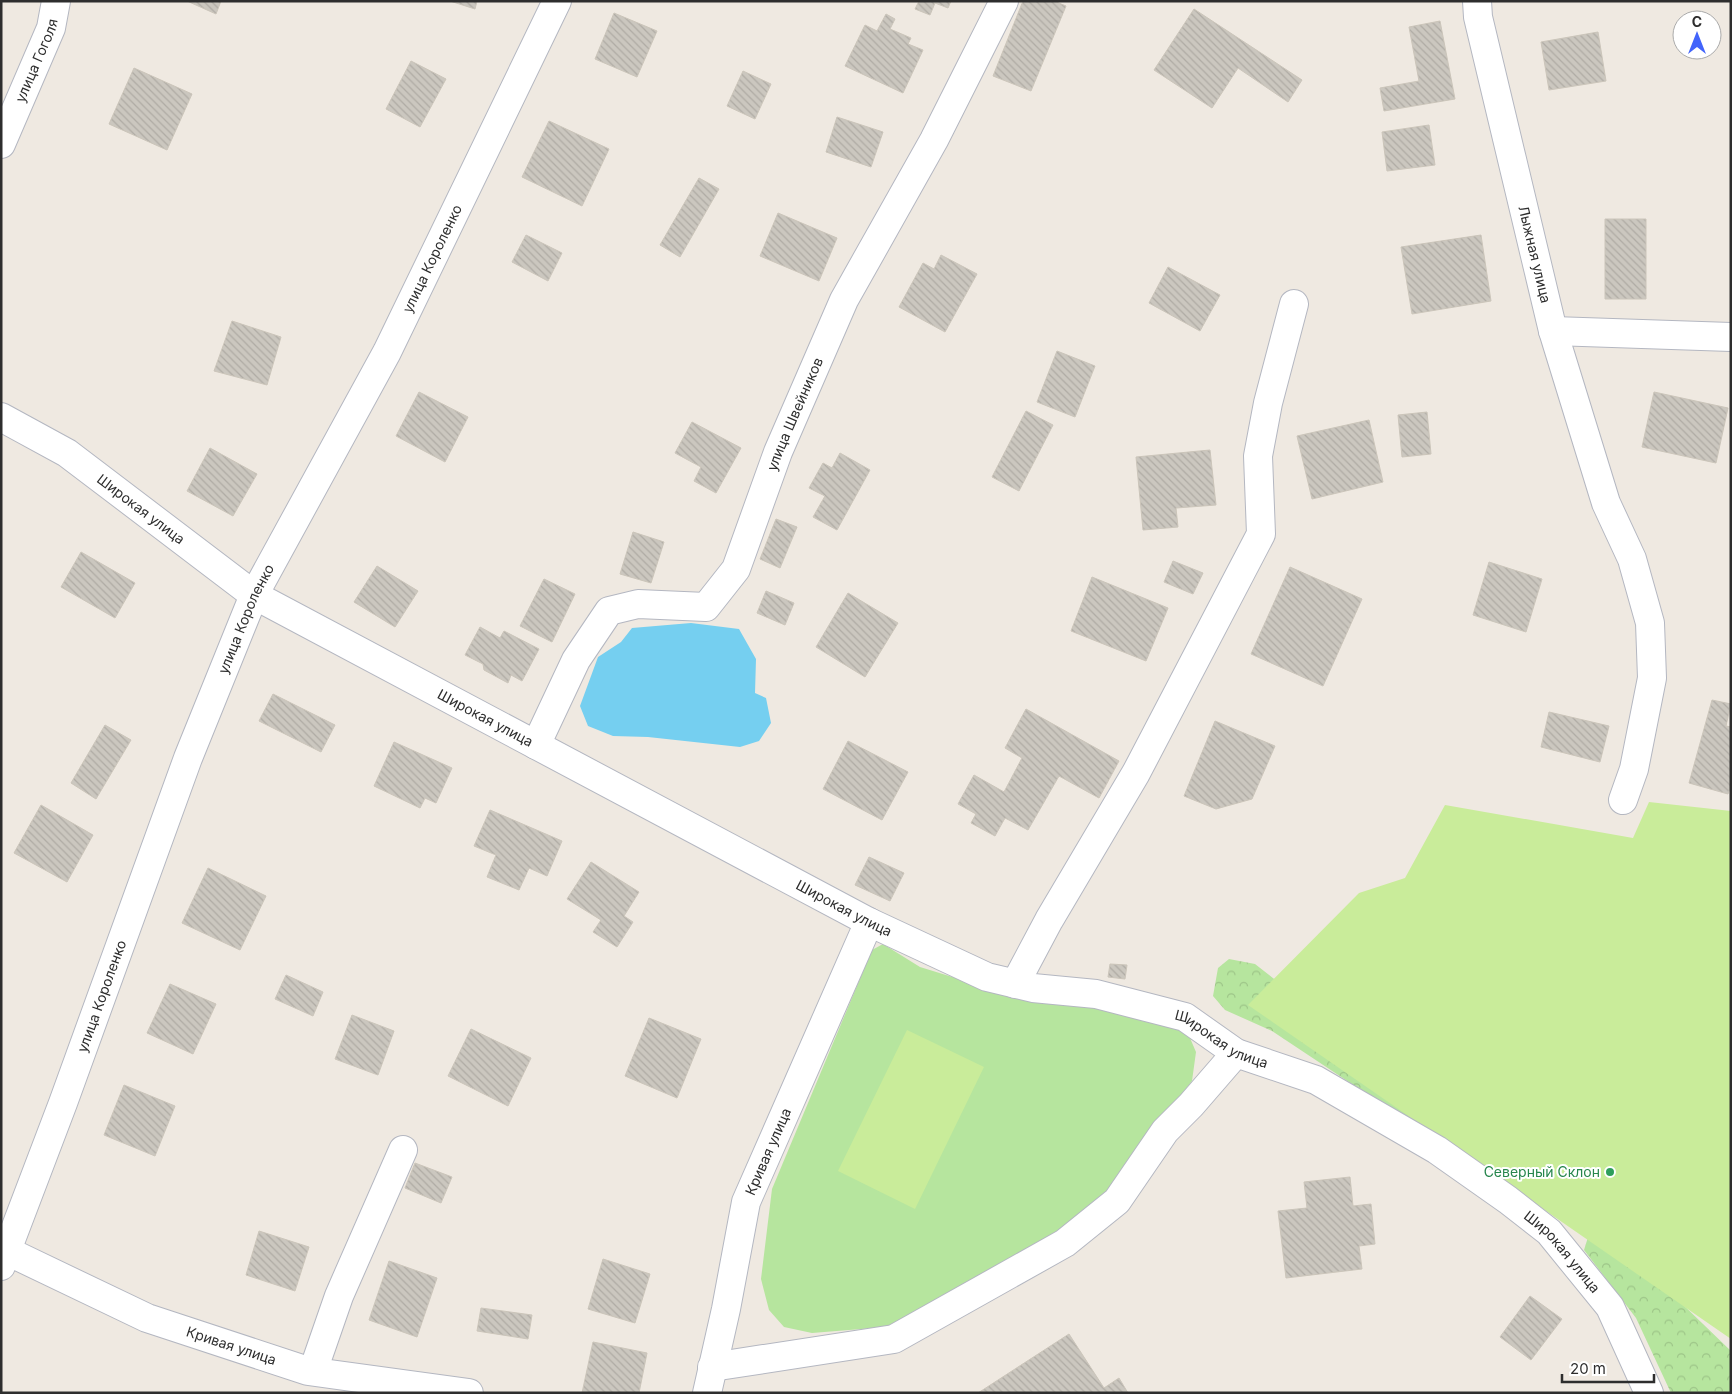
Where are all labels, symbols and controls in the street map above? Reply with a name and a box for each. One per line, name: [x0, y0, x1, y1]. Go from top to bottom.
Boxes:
north arrow: [1672, 10, 1722, 60]
text: С: [1692, 13, 1702, 30]
street label: улица Гоголя: [11, 17, 61, 105]
street label: улица Короленко: [398, 201, 465, 315]
street label: Лыжная улица: [1515, 204, 1555, 305]
street label: улица Швейников: [763, 355, 826, 473]
street label: Широкая улица: [94, 470, 188, 547]
street label: улица Короленко: [214, 561, 277, 676]
street label: Широкая улица: [435, 685, 536, 750]
street label: Широкая улица: [793, 876, 895, 940]
street label: улица Короленко: [73, 938, 129, 1054]
street label: Широкая улица: [1173, 1006, 1270, 1071]
street label: Кривая улица: [741, 1105, 794, 1198]
place label: Северный Склон: [1484, 1163, 1600, 1180]
marker: Северный Склон: [1604, 1166, 1616, 1178]
street label: Широкая улица: [1521, 1207, 1604, 1296]
street label: Кривая улица: [184, 1323, 279, 1368]
scale bar: [1562, 1352, 1654, 1384]
text: 20 m: [1570, 1359, 1606, 1378]

